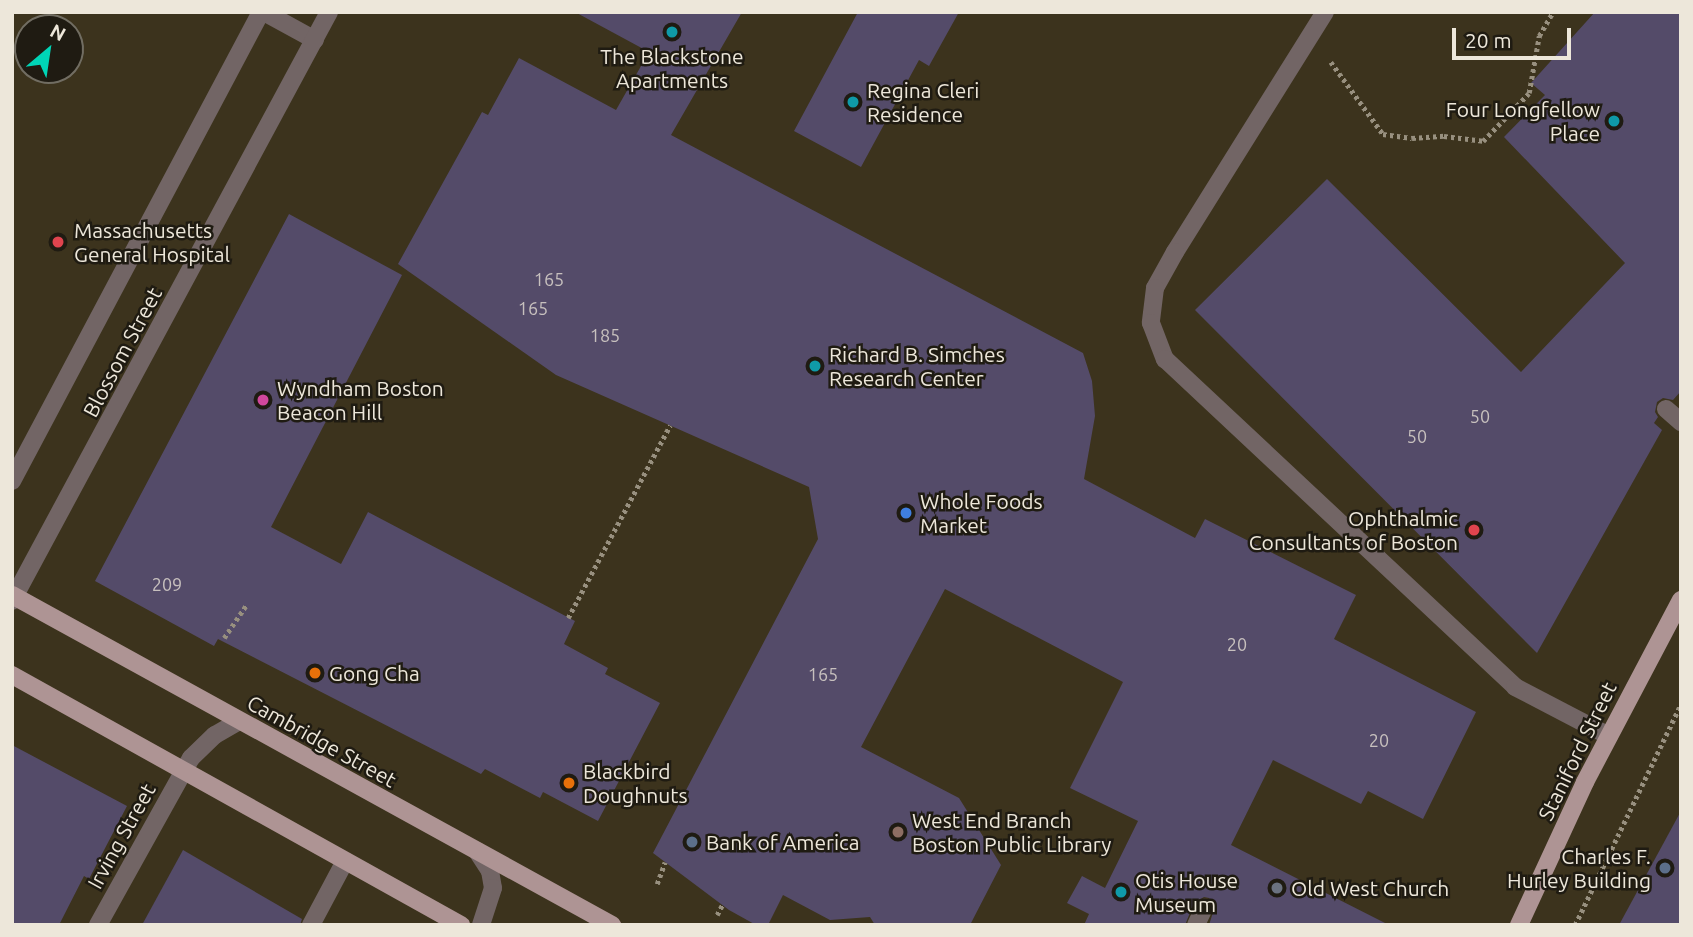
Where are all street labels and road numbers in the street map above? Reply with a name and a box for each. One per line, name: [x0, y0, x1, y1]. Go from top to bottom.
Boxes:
street label: Blossom Street: [77, 283, 167, 421]
street label: Staniford Street: [1533, 678, 1621, 824]
street label: Cambridge Street: [243, 690, 401, 792]
street label: Irving Street: [82, 779, 160, 893]

